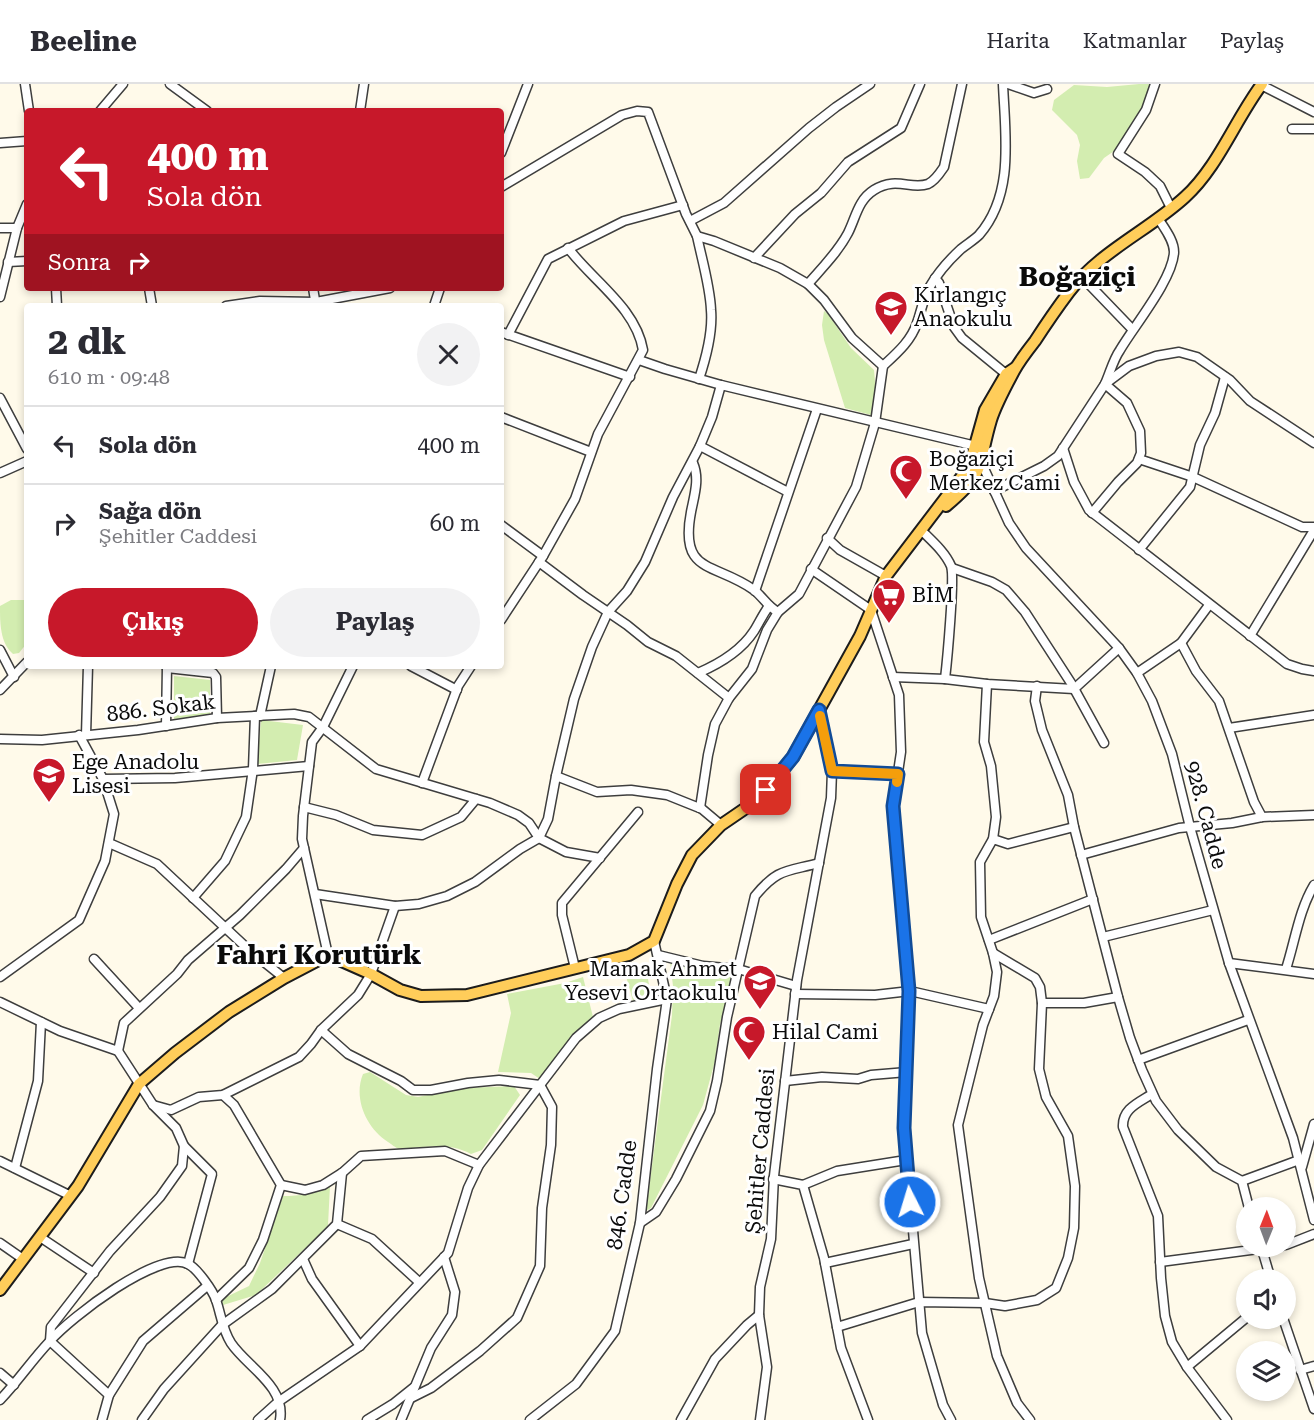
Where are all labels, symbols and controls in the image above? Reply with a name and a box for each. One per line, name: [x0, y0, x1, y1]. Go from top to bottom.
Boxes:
text: Beeline: [30, 25, 137, 58]
text: Harita: [987, 29, 1050, 53]
text: Katmanlar: [1083, 29, 1187, 53]
text: Paylaş: [1220, 29, 1284, 53]
text: 400 m: [147, 131, 269, 180]
icon: left: [48, 132, 126, 210]
text: Sola dön: [147, 181, 262, 213]
icon: right: [122, 246, 155, 279]
text: Sonra: [48, 250, 110, 275]
district label: Boğaziçi: [1019, 261, 1135, 293]
place label: Kırlangıç Anaokulu: [914, 283, 1012, 331]
school or university icon: Kırlangıç Anaokulu: [873, 289, 909, 336]
text: 2 dk: [48, 321, 126, 363]
button: close: [417, 323, 480, 386]
text: 610 m · 09:48: [48, 365, 170, 389]
icon: left: [48, 429, 81, 462]
text: Sola dön: [99, 433, 197, 458]
text: 400 m: [417, 433, 480, 458]
place label: Boğaziçi Merkez Cami: [929, 447, 1061, 495]
mosque icon: Boğaziçi Merkez Cami: [888, 453, 924, 500]
text: Sağa dön: [99, 499, 201, 524]
icon: right: [48, 507, 81, 540]
text: 60 m: [430, 511, 480, 536]
text: Şehitler Caddesi: [99, 524, 257, 548]
supermarket icon: BİM: [871, 577, 907, 624]
place label: BİM: [912, 583, 954, 607]
button: Çıkış: [48, 588, 258, 657]
button: Paylaş: [270, 588, 480, 657]
street label: 886. Sokak: [105, 689, 217, 727]
place label: Ege Anadolu Lisesi: [72, 750, 199, 798]
school or university icon: Ege Anadolu Lisesi: [31, 756, 67, 803]
street label: 928. Cadde: [1180, 758, 1232, 872]
pin: [740, 764, 791, 815]
icon: arrive: [749, 773, 782, 806]
district label: Fahri Korutürk: [217, 939, 422, 971]
place label: Mamak Ahmet Yesevi Ortaokulu: [564, 957, 737, 1005]
school or university icon: Mamak Ahmet Yesevi Ortaokulu: [742, 963, 778, 1010]
mosque icon: Hilal Cami: [731, 1014, 767, 1061]
place label: Hilal Cami: [772, 1020, 878, 1044]
street label: Şehitler Caddesi: [741, 1067, 779, 1235]
street label: 846. Cadde: [602, 1139, 642, 1251]
position arrow: [878, 1170, 942, 1234]
north arrow: [1236, 1197, 1296, 1257]
map controls: [1236, 1197, 1296, 1401]
button: sound: [1236, 1269, 1296, 1329]
button: layers: [1236, 1341, 1296, 1401]

